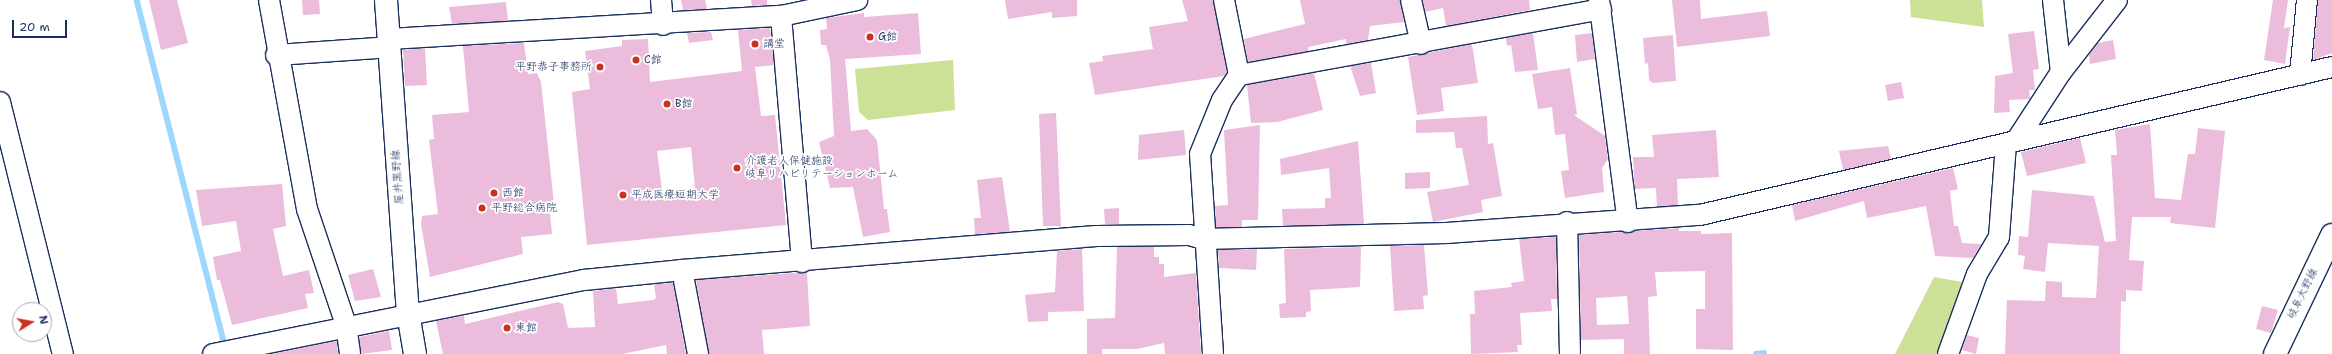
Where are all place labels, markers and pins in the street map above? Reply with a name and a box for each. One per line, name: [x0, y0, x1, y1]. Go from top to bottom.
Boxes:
place label: G館: [878, 30, 897, 44]
marker: G館: [865, 32, 875, 42]
place label: 講堂: [763, 37, 785, 51]
marker: 講堂: [750, 39, 760, 49]
place label: C館: [644, 53, 662, 67]
marker: C館: [631, 55, 641, 65]
place label: 平野恭子事務所: [515, 60, 592, 74]
marker: 平野恭子事務所: [595, 62, 605, 72]
place label: B館: [675, 97, 692, 111]
marker: B館: [662, 99, 672, 109]
place label: 介護老人保健施設 岐阜リハビリテーションホーム: [745, 155, 899, 181]
marker: 介護老人保健施設 岐阜リハビリテーションホーム: [732, 163, 742, 173]
place label: 西館: [502, 186, 524, 200]
marker: 西館: [489, 188, 499, 198]
place label: 平成医療短期大学: [631, 188, 719, 202]
marker: 平成医療短期大学: [618, 190, 628, 200]
place label: 平野総合病院: [491, 201, 557, 215]
marker: 平野総合病院: [476, 202, 488, 214]
place label: 東館: [515, 321, 537, 335]
marker: 東館: [502, 323, 512, 333]

